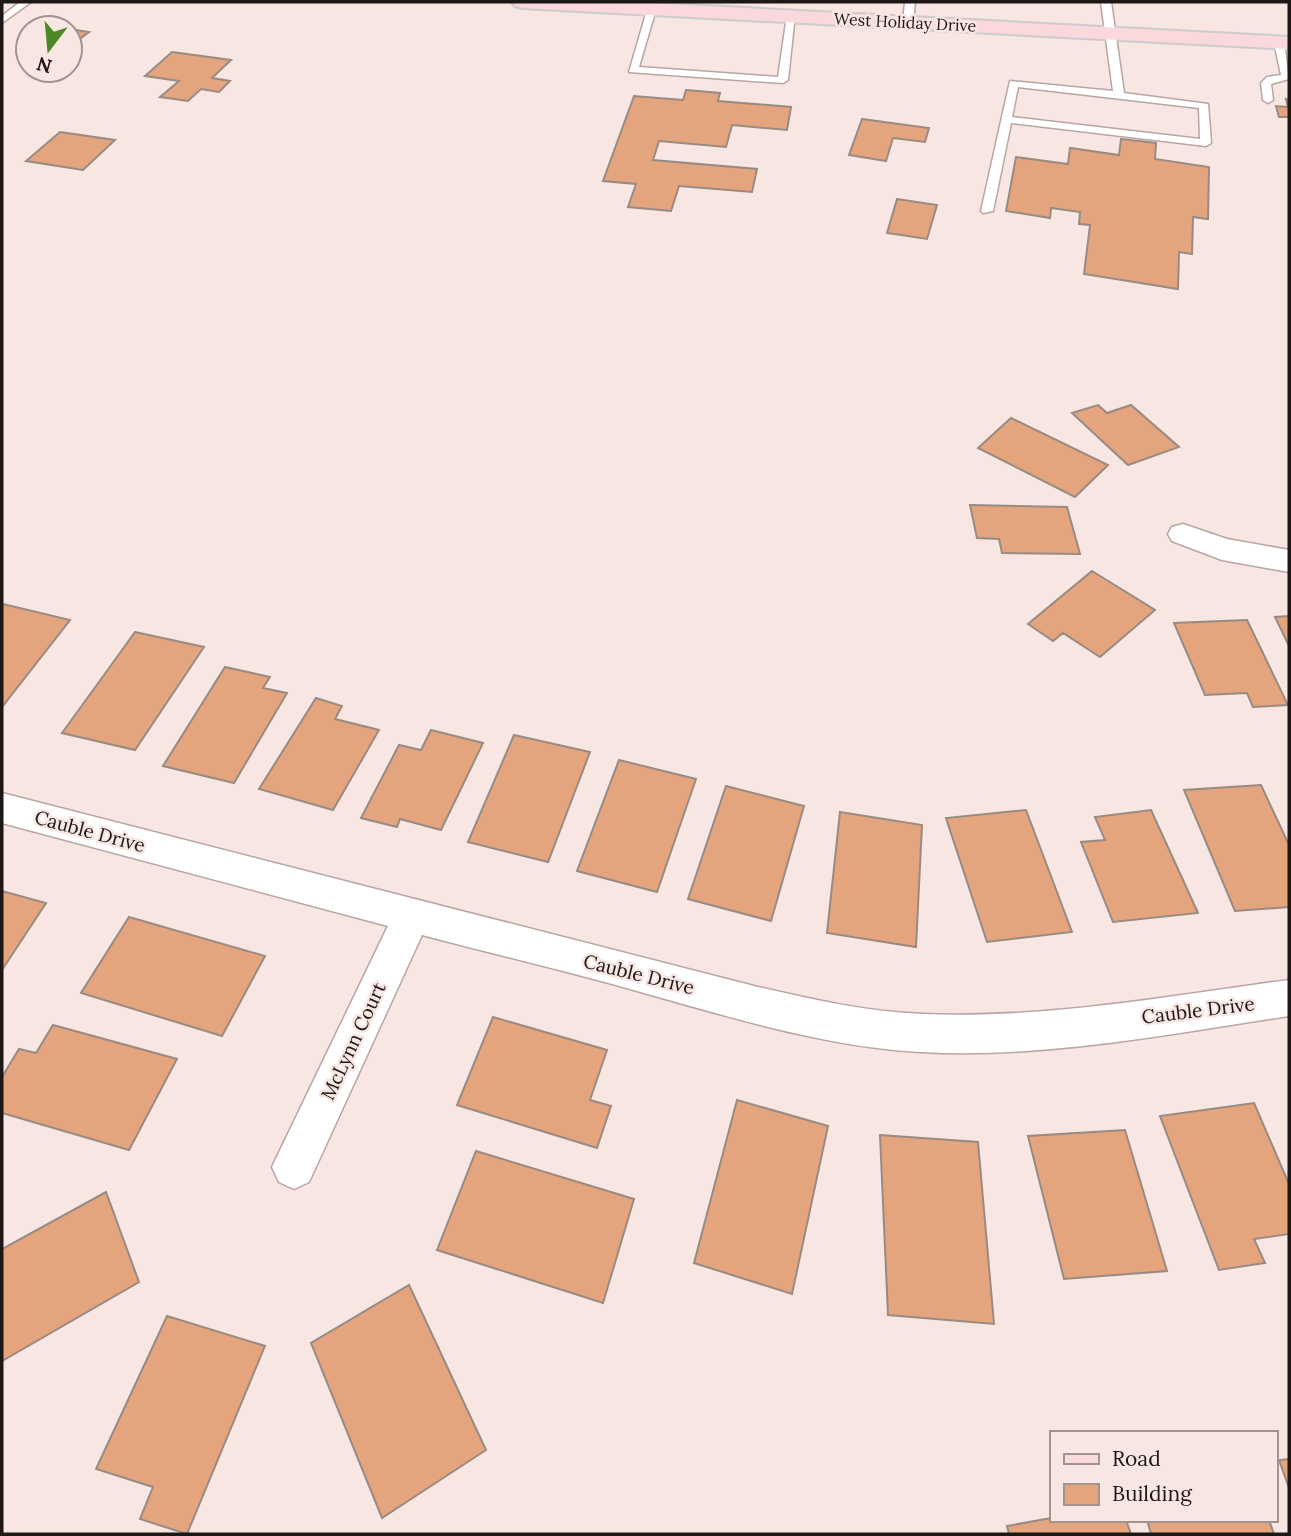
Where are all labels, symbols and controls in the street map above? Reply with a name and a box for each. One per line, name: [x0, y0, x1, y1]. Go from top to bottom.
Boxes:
street label: West Holiday Drive: [833, 8, 977, 36]
north arrow: [14, 14, 84, 84]
text: N: [34, 52, 55, 79]
street label: Cauble Drive: [32, 805, 148, 857]
street label: Cauble Drive: [581, 949, 697, 999]
street label: McLynn Court: [315, 978, 391, 1104]
street label: Cauble Drive: [1140, 991, 1256, 1029]
legend: [1050, 1431, 1277, 1522]
text: Road: [1112, 1445, 1161, 1472]
text: Building: [1112, 1480, 1192, 1507]

